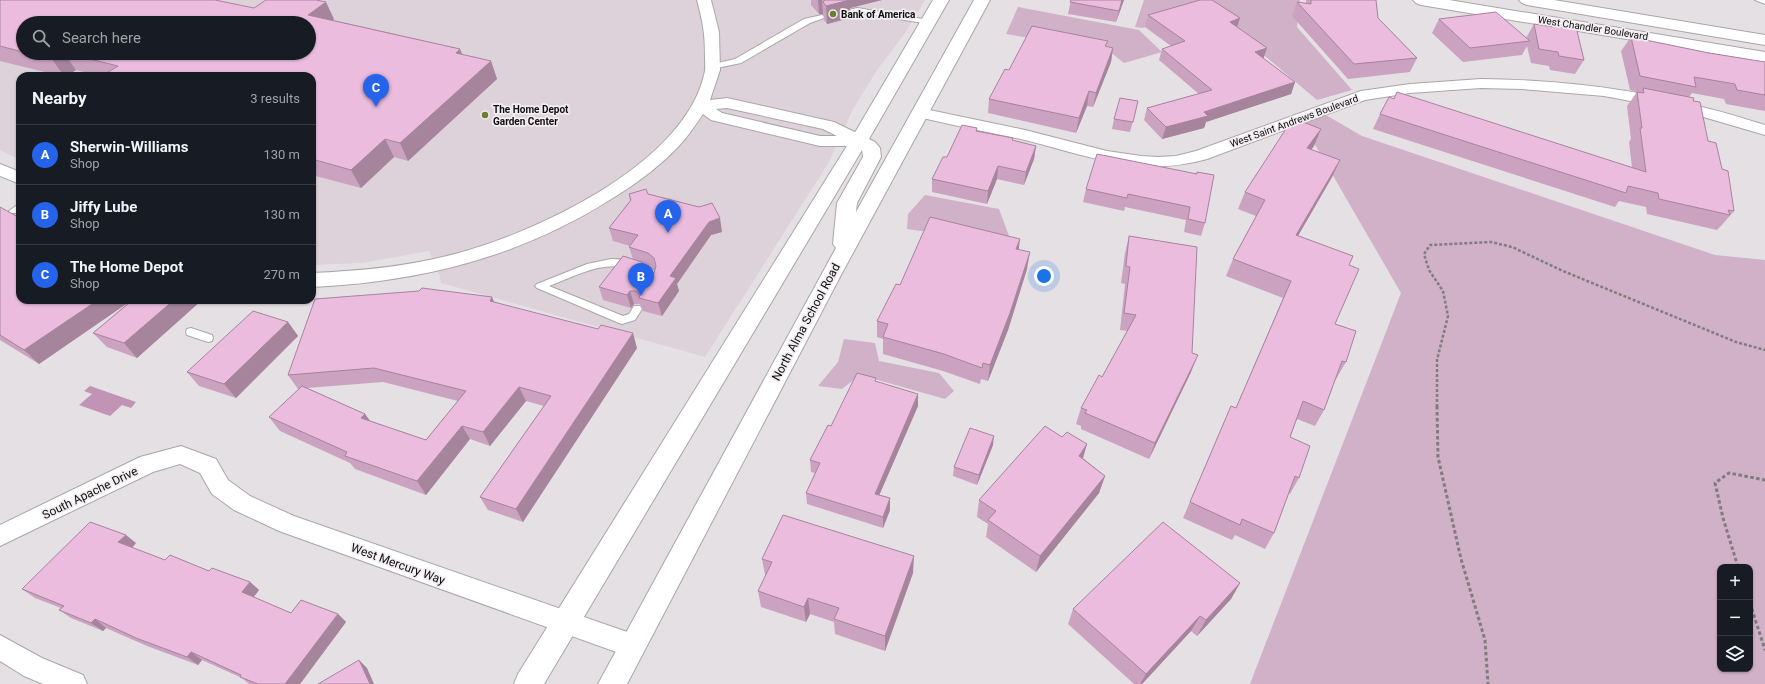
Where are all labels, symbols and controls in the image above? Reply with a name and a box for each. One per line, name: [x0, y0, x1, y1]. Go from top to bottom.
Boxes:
marker: Bank of America: [828, 9, 838, 19]
place label: Bank of America: [841, 9, 916, 20]
street label: West Chandler Boulevard: [1537, 14, 1649, 42]
search box: [16, 16, 316, 60]
icon: search: [30, 27, 52, 49]
text: Search here: [62, 29, 141, 47]
pin: C: [363, 74, 389, 107]
text: Nearby: [32, 88, 87, 108]
text: 3 results: [250, 91, 300, 106]
street label: West Saint Andrews Boulevard: [1228, 93, 1360, 149]
place label: The Home Depot Garden Center: [493, 104, 569, 127]
marker: The Home Depot Garden Center: [480, 110, 490, 120]
text: Sherwin-Williams: [70, 138, 188, 156]
text: A: [41, 147, 49, 162]
text: 130 m: [263, 147, 300, 162]
text: Shop: [70, 156, 100, 171]
text: Jiffy Lube: [70, 198, 137, 216]
pin: A: [655, 200, 681, 233]
text: B: [41, 207, 49, 222]
text: 130 m: [263, 207, 300, 222]
text: Shop: [70, 216, 100, 231]
text: The Home Depot: [70, 258, 183, 276]
street label: North Alma School Road: [769, 261, 843, 383]
pin: B: [628, 263, 654, 296]
your location: [1034, 266, 1054, 286]
text: C: [41, 267, 49, 282]
text: 270 m: [263, 267, 300, 282]
text: Shop: [70, 276, 100, 291]
street label: South Apache Drive: [40, 464, 140, 522]
street label: West Mercury Way: [349, 540, 447, 588]
map controls: [1717, 564, 1753, 672]
button: +: [1717, 564, 1753, 600]
button: −: [1717, 600, 1753, 636]
button: layers: [1717, 636, 1753, 672]

